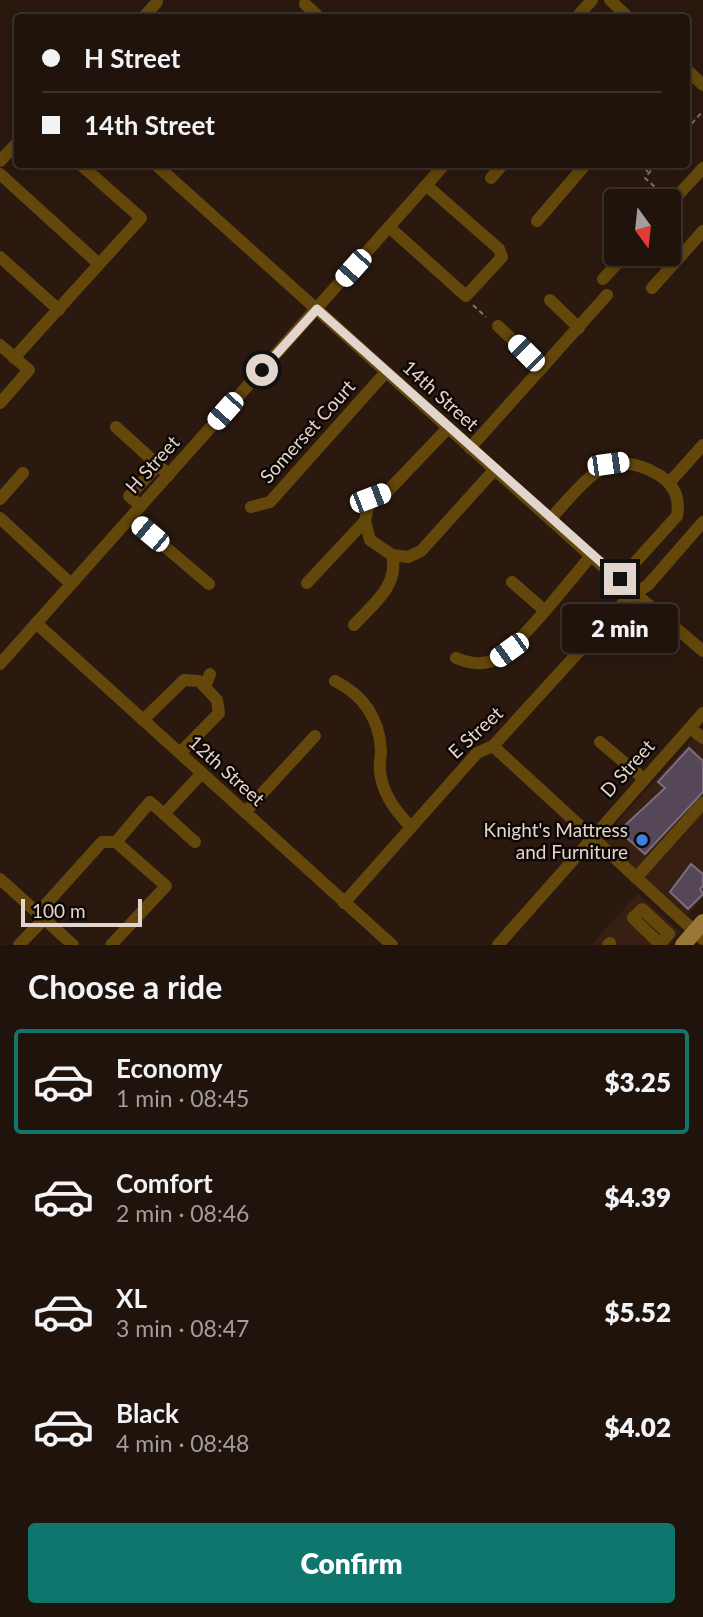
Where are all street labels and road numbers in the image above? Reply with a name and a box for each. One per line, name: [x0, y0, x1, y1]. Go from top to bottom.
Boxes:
street label: 14th Street: [398, 355, 484, 435]
street label: Somerset Court: [255, 374, 359, 487]
street label: H Street: [120, 430, 184, 497]
street label: E Street: [443, 701, 507, 763]
street label: 12th Street: [184, 730, 270, 810]
street label: D Street: [595, 734, 659, 801]

